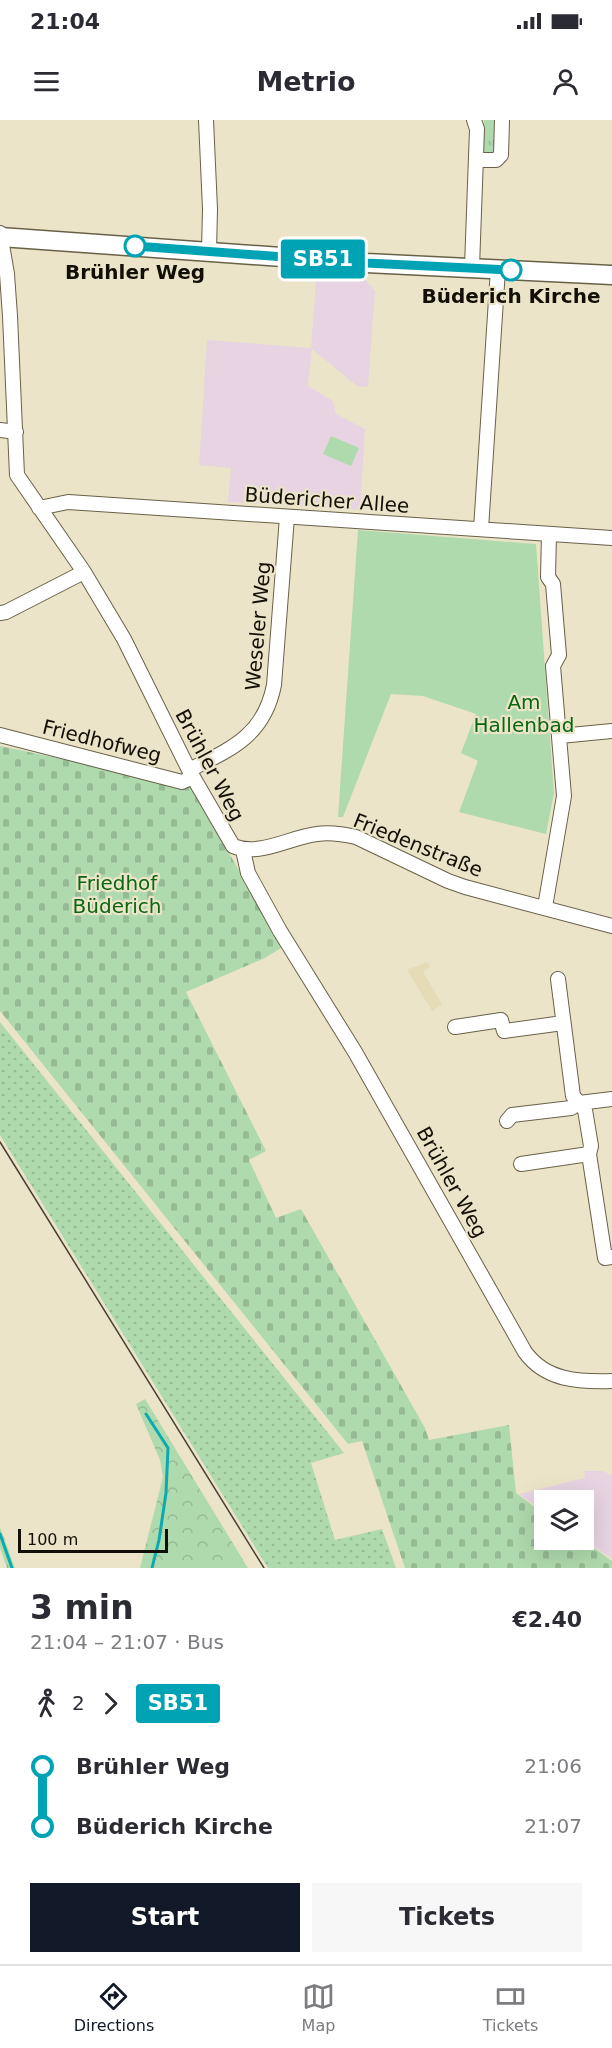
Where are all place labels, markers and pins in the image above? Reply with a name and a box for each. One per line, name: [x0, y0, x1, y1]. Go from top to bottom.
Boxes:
marker: Brühler Weg: [124, 235, 146, 257]
marker: Büderich Kirche: [500, 259, 522, 281]
place label: Brühler Weg: [65, 260, 205, 284]
place label: Büderich Kirche: [421, 284, 601, 308]

